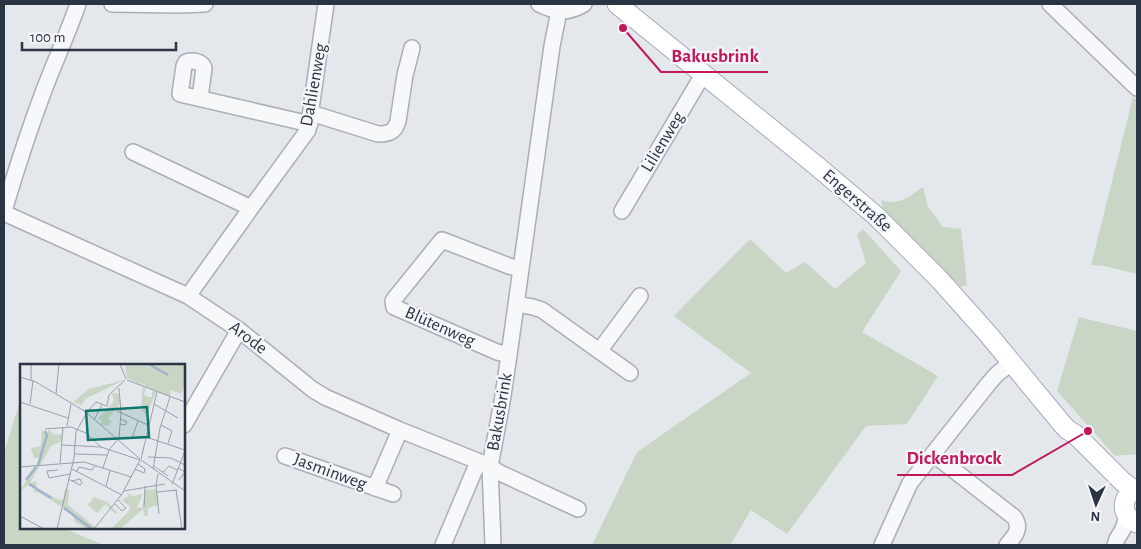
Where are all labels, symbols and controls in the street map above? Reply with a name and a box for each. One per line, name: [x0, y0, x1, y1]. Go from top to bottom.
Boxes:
scale bar: [22, 20, 176, 52]
text: 100 m: [30, 30, 65, 45]
callout: Bakusbrink: [661, 38, 768, 72]
street label: Dahlienweg: [298, 42, 330, 128]
text: Bakusbrink: [671, 47, 759, 66]
street label: Lilienweg: [638, 109, 688, 175]
street label: Engerstraße: [819, 166, 895, 236]
street label: Blütenweg: [402, 304, 478, 351]
street label: Arode: [226, 318, 270, 358]
inset map: [20, 364, 185, 529]
street label: Bakusbrink: [484, 371, 516, 452]
callout: Dickenbrock: [897, 441, 1012, 475]
text: Dickenbrock: [906, 449, 1002, 468]
street label: Jasminweg: [291, 450, 369, 494]
north arrow: [1071, 479, 1121, 529]
text: N: [1090, 509, 1101, 523]

